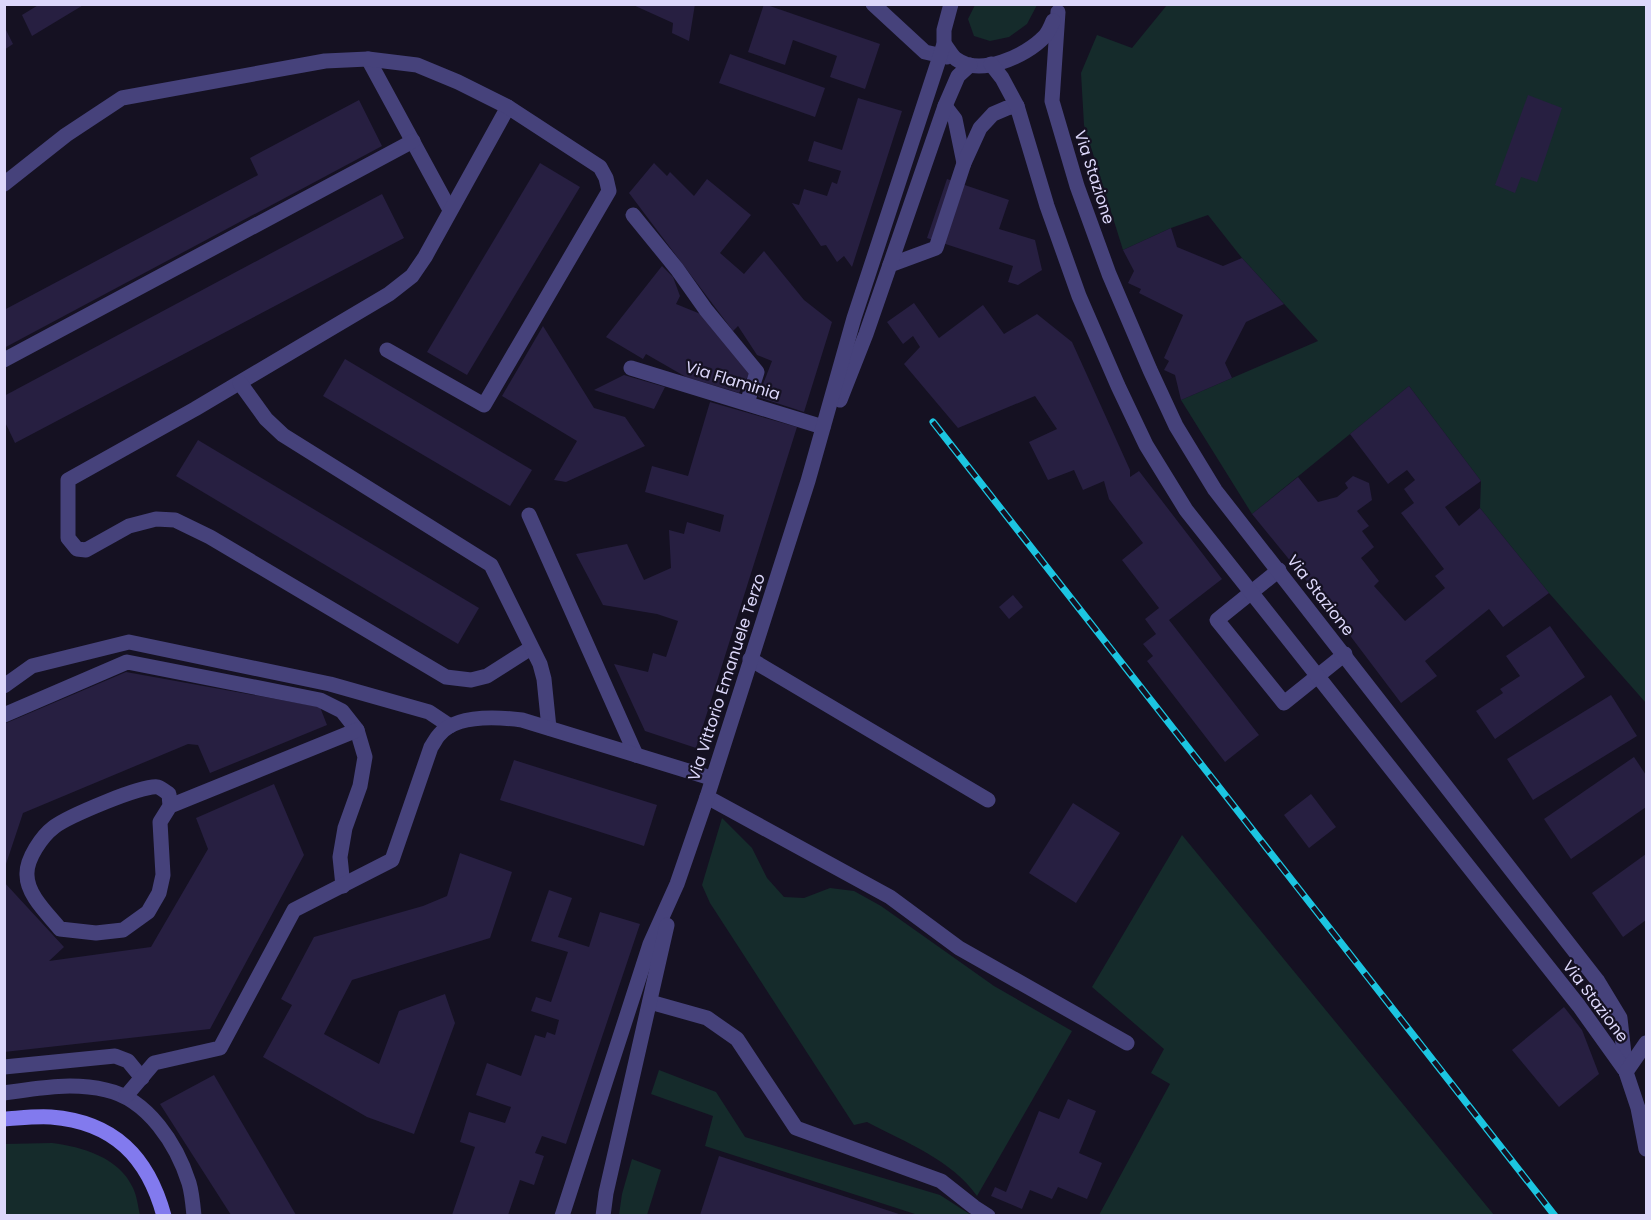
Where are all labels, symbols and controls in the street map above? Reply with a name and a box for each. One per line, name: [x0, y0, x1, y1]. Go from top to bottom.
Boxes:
street label: Via Stazione: [1069, 127, 1121, 227]
street label: Via Flaminia: [683, 355, 783, 406]
street label: Via Stazione: [1282, 550, 1360, 641]
street label: Via Vittorio Emanuele Terzo: [682, 570, 771, 784]
street label: Via Stazione: [1557, 955, 1634, 1047]

